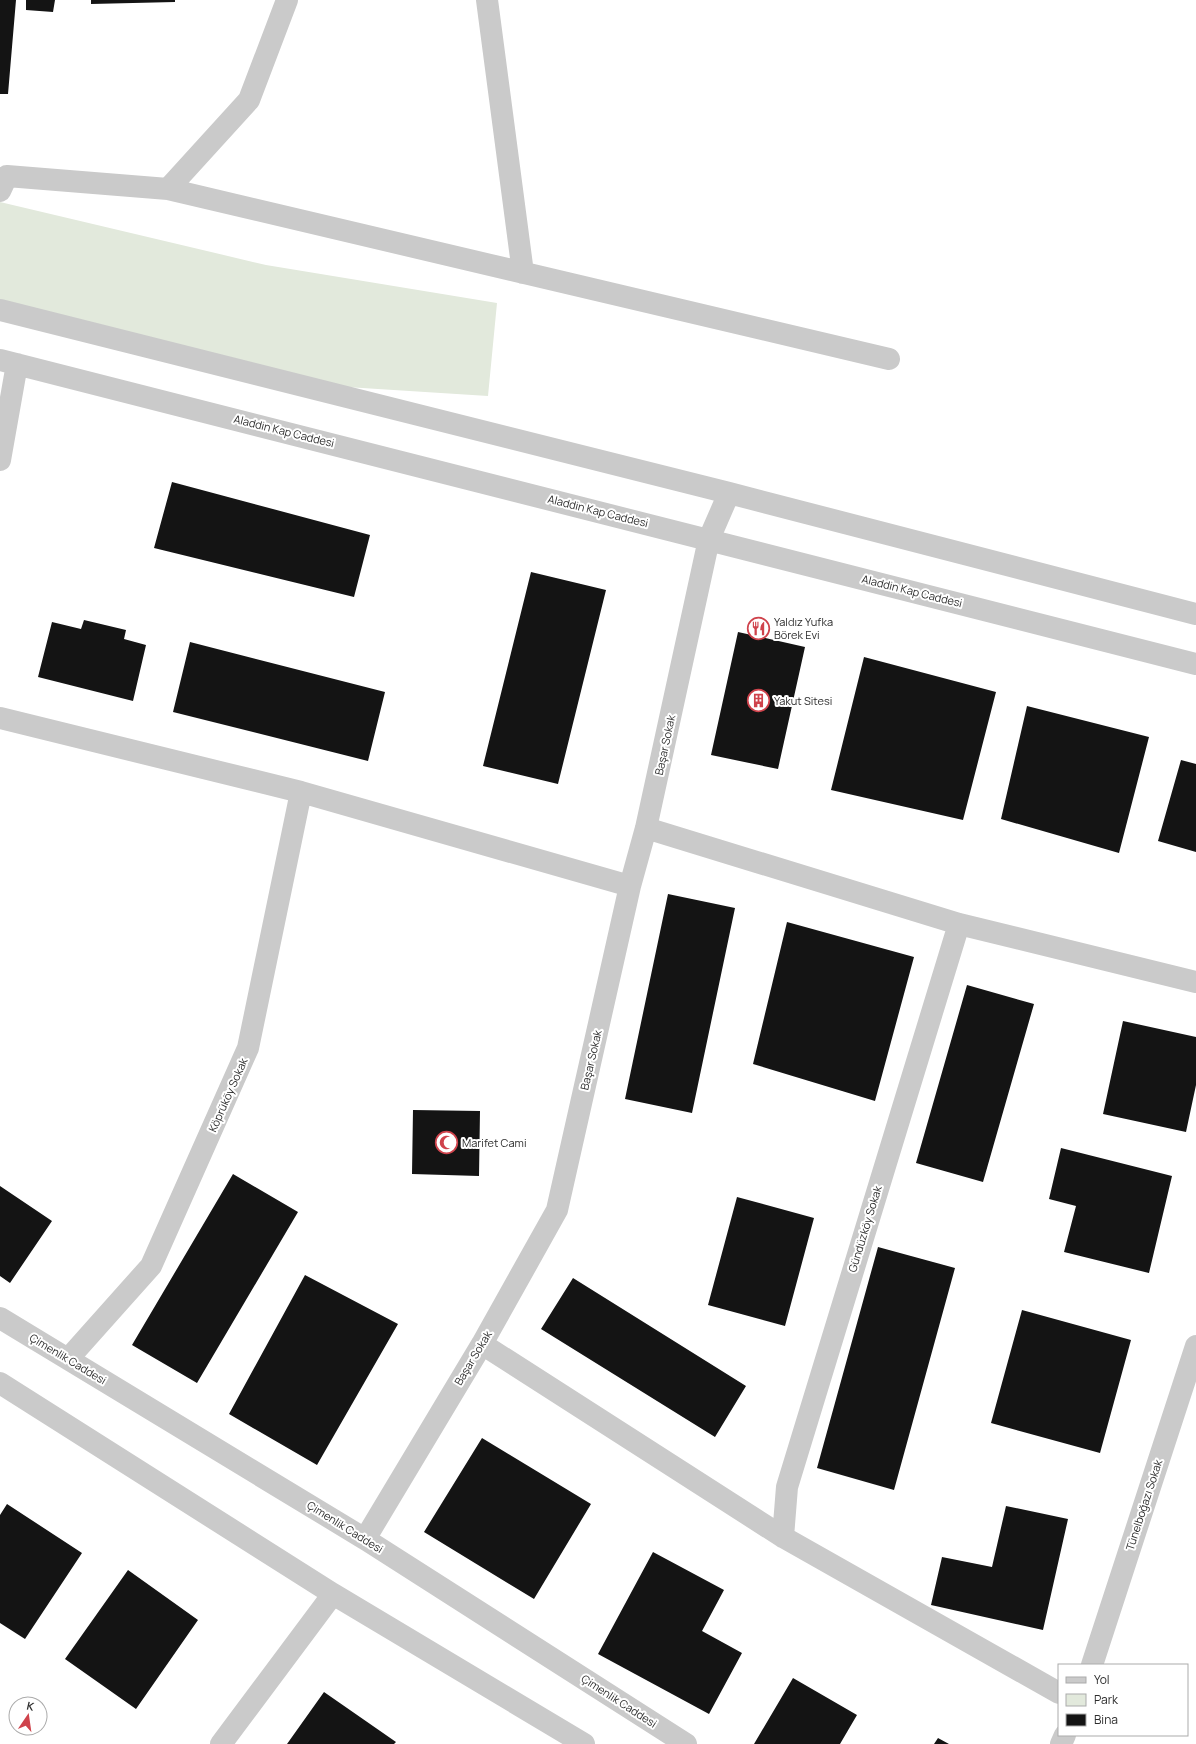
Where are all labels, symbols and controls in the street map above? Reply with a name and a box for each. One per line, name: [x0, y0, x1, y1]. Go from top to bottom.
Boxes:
street label: Aladdin Kap Caddesi: [232, 411, 336, 450]
street label: Aladdin Kap Caddesi: [546, 491, 650, 530]
street label: Aladdin Kap Caddesi: [860, 571, 964, 610]
place label: Yaldız Yufka Börek Evi: [774, 614, 833, 642]
restaurant icon: Yaldız Yufka Börek Evi: [745, 615, 771, 641]
building icon: Yakut Sitesi: [745, 688, 771, 714]
place label: Yakut Sitesi: [774, 693, 832, 708]
street label: Başar Sokak: [651, 713, 678, 776]
street label: Başar Sokak: [576, 1028, 605, 1091]
street label: Köprüköy Sokak: [205, 1055, 251, 1134]
mosque icon: Marifet Cami: [433, 1130, 459, 1156]
place label: Marifet Cami: [462, 1135, 526, 1150]
street label: Gündüzköy Sokak: [844, 1183, 885, 1274]
street label: Başar Sokak: [450, 1327, 495, 1388]
street label: Çimenlik Caddesi: [27, 1330, 109, 1387]
street label: Tünelboğazı Sokak: [1122, 1457, 1165, 1552]
street label: Çimenlik Caddesi: [304, 1497, 386, 1556]
legend: [1058, 1664, 1188, 1736]
street label: Çimenlik Caddesi: [579, 1671, 660, 1731]
text: Yol: [1094, 1671, 1110, 1688]
text: Park: [1094, 1691, 1119, 1708]
north arrow: [8, 1696, 48, 1736]
text: K: [25, 1698, 36, 1714]
text: Bina: [1094, 1711, 1118, 1728]

